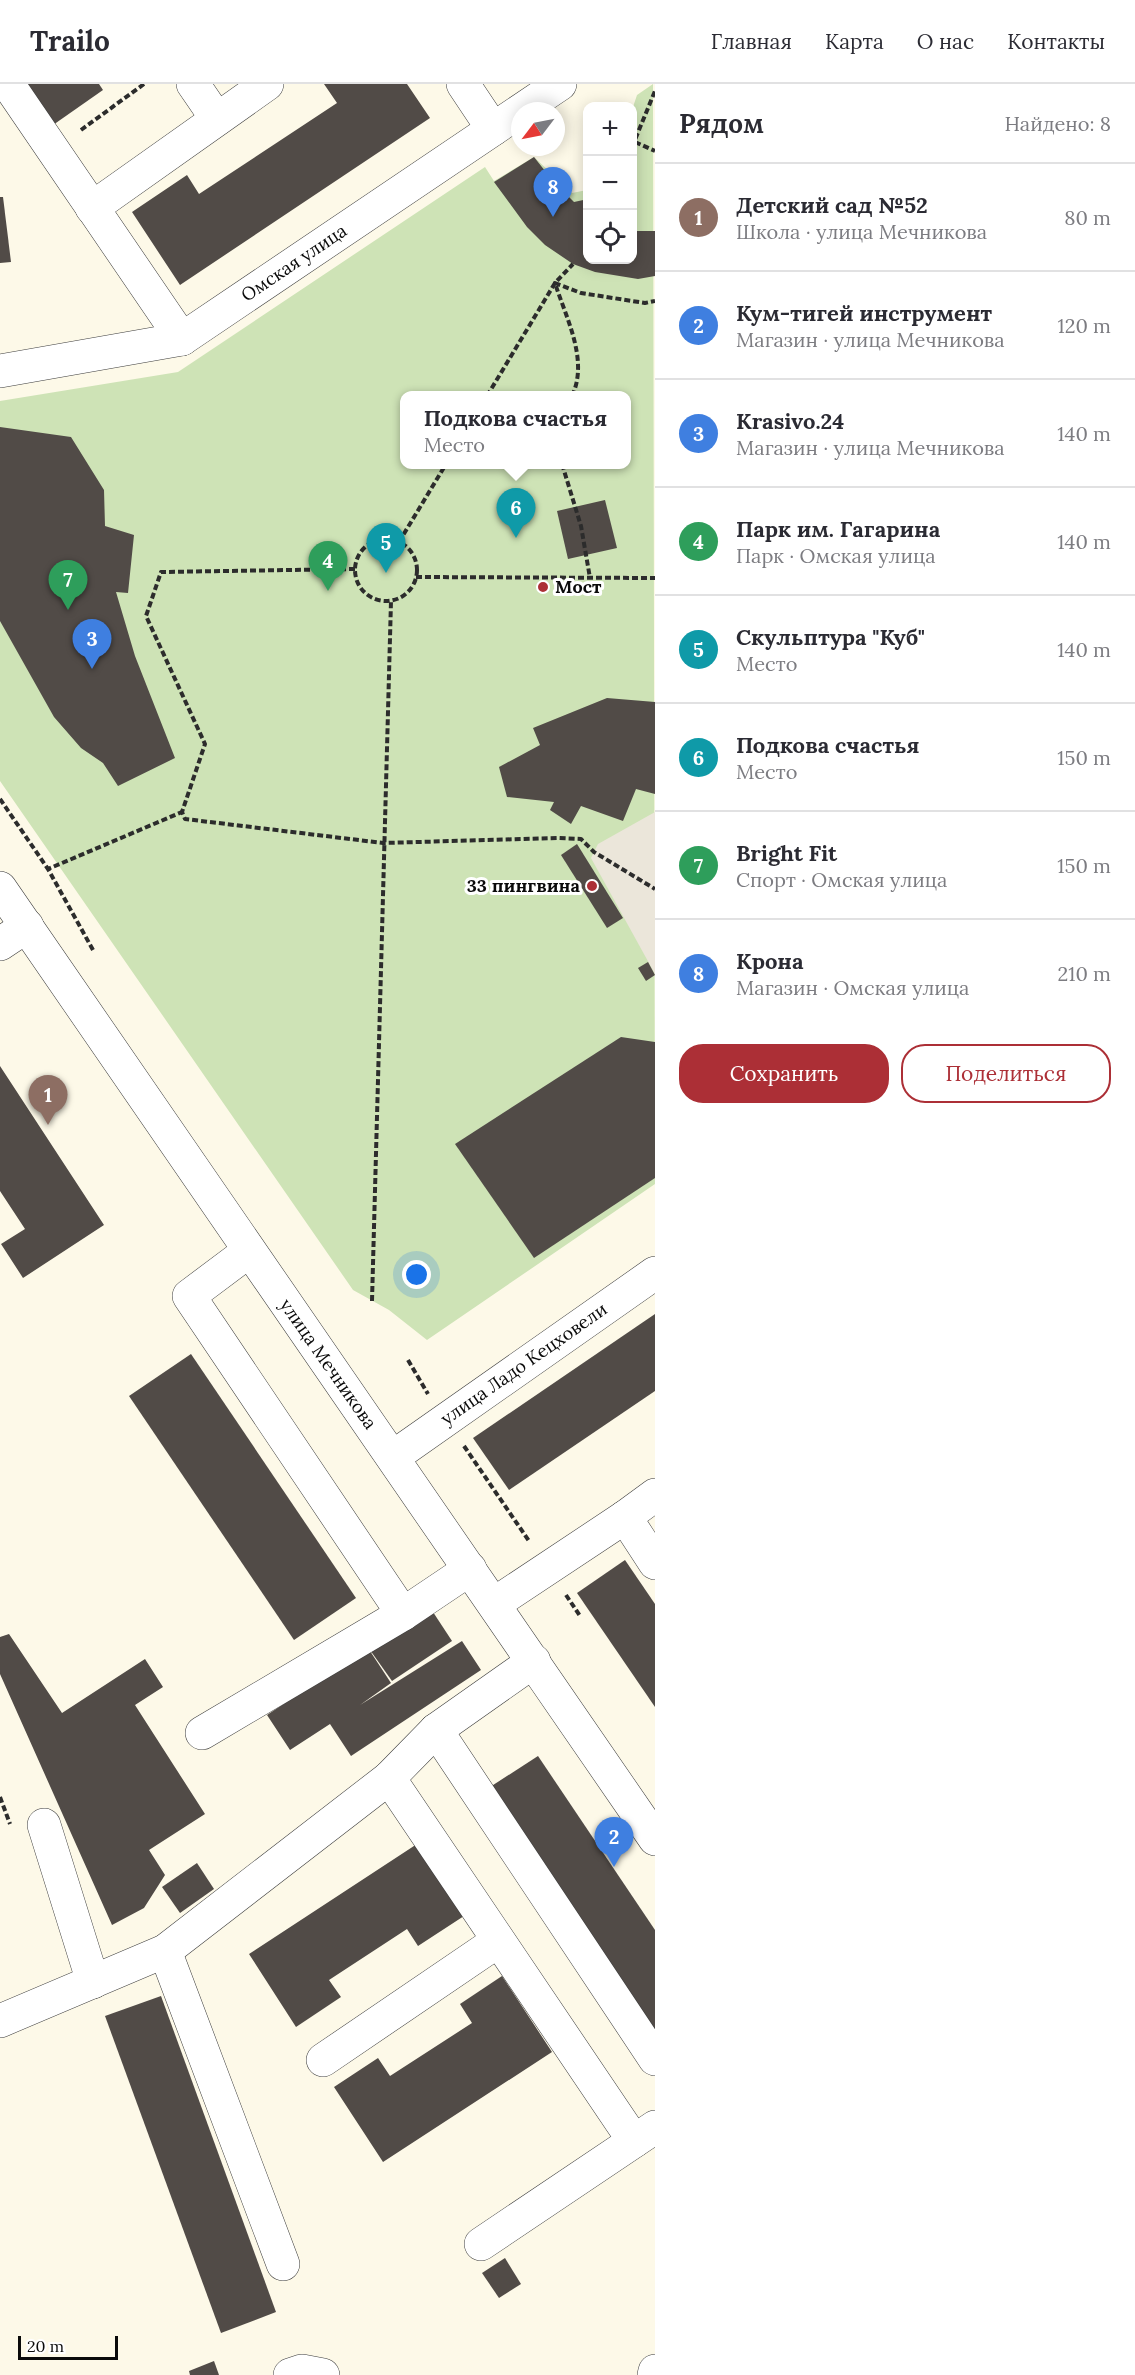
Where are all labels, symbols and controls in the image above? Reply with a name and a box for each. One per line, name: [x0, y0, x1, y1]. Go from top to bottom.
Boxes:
text: Trailo: [30, 23, 110, 59]
text: Главная: [711, 28, 792, 55]
text: Карта: [825, 28, 884, 55]
text: О нас: [917, 28, 974, 55]
text: Контакты: [1007, 28, 1105, 55]
north arrow: [511, 102, 565, 156]
map controls: [583, 102, 637, 264]
button: +: [583, 102, 637, 156]
text: Рядом: [679, 107, 764, 140]
text: Найдено: 8: [1004, 111, 1111, 136]
button: −: [583, 156, 637, 210]
pin: 8: [534, 168, 572, 217]
text: Детский сад №52: [736, 191, 928, 219]
text: 1: [694, 205, 703, 230]
text: 80 m: [1064, 205, 1111, 230]
button: locate: [583, 210, 637, 264]
street label: Омская улица: [237, 219, 351, 306]
text: Школа · улица Мечникова: [736, 219, 987, 244]
text: Кум-тигей инструмент: [736, 299, 992, 327]
text: 2: [693, 313, 704, 338]
text: 120 m: [1057, 313, 1111, 338]
text: Магазин · улица Мечникова: [736, 327, 1005, 352]
popup: [400, 391, 631, 469]
text: Подкова счастья: [424, 404, 607, 432]
text: Krasivo.24: [736, 407, 844, 435]
text: 3: [693, 421, 704, 446]
text: 140 m: [1057, 421, 1111, 446]
text: Место: [424, 432, 485, 457]
text: Магазин · улица Мечникова: [736, 435, 1005, 460]
pin: 6: [496, 488, 536, 538]
text: Парк им. Гагарина: [736, 515, 940, 543]
pin: 5: [366, 524, 406, 573]
text: 4: [693, 529, 704, 554]
text: 140 m: [1057, 529, 1111, 554]
pin: 4: [308, 542, 348, 591]
text: Парк · Омская улица: [736, 543, 936, 568]
pin: 7: [48, 560, 88, 610]
place label: Мост: [555, 575, 602, 598]
marker: Мост: [536, 580, 550, 594]
pin: 3: [72, 620, 112, 669]
text: Скульптура "Куб": [736, 623, 925, 651]
text: 5: [693, 637, 704, 662]
text: 140 m: [1057, 637, 1111, 662]
text: Место: [736, 651, 797, 676]
text: Подкова счастья: [736, 731, 920, 759]
text: 6: [693, 745, 704, 770]
text: 150 m: [1057, 745, 1111, 770]
text: Место: [736, 759, 797, 784]
text: Bright Fit: [736, 839, 837, 867]
text: 7: [694, 853, 703, 878]
text: 150 m: [1057, 853, 1111, 878]
text: Спорт · Омская улица: [736, 867, 947, 892]
place label: 33 пингвина: [467, 874, 581, 897]
marker: 33 пингвина: [585, 879, 599, 893]
text: Крона: [736, 947, 804, 975]
text: 8: [693, 961, 704, 986]
text: 210 m: [1057, 961, 1111, 986]
text: Магазин · Омская улица: [736, 975, 969, 1000]
button: Сохранить: [679, 1044, 889, 1103]
button: Поделиться: [901, 1044, 1111, 1103]
pin: 1: [28, 1076, 68, 1125]
your location: [402, 1260, 431, 1289]
street label: улица Мечникова: [275, 1294, 382, 1433]
street label: улица Ладо Кецховели: [436, 1297, 611, 1430]
pin: 2: [594, 1818, 634, 1867]
scale bar: [18, 2333, 118, 2360]
text: 20 m: [27, 2336, 64, 2356]

